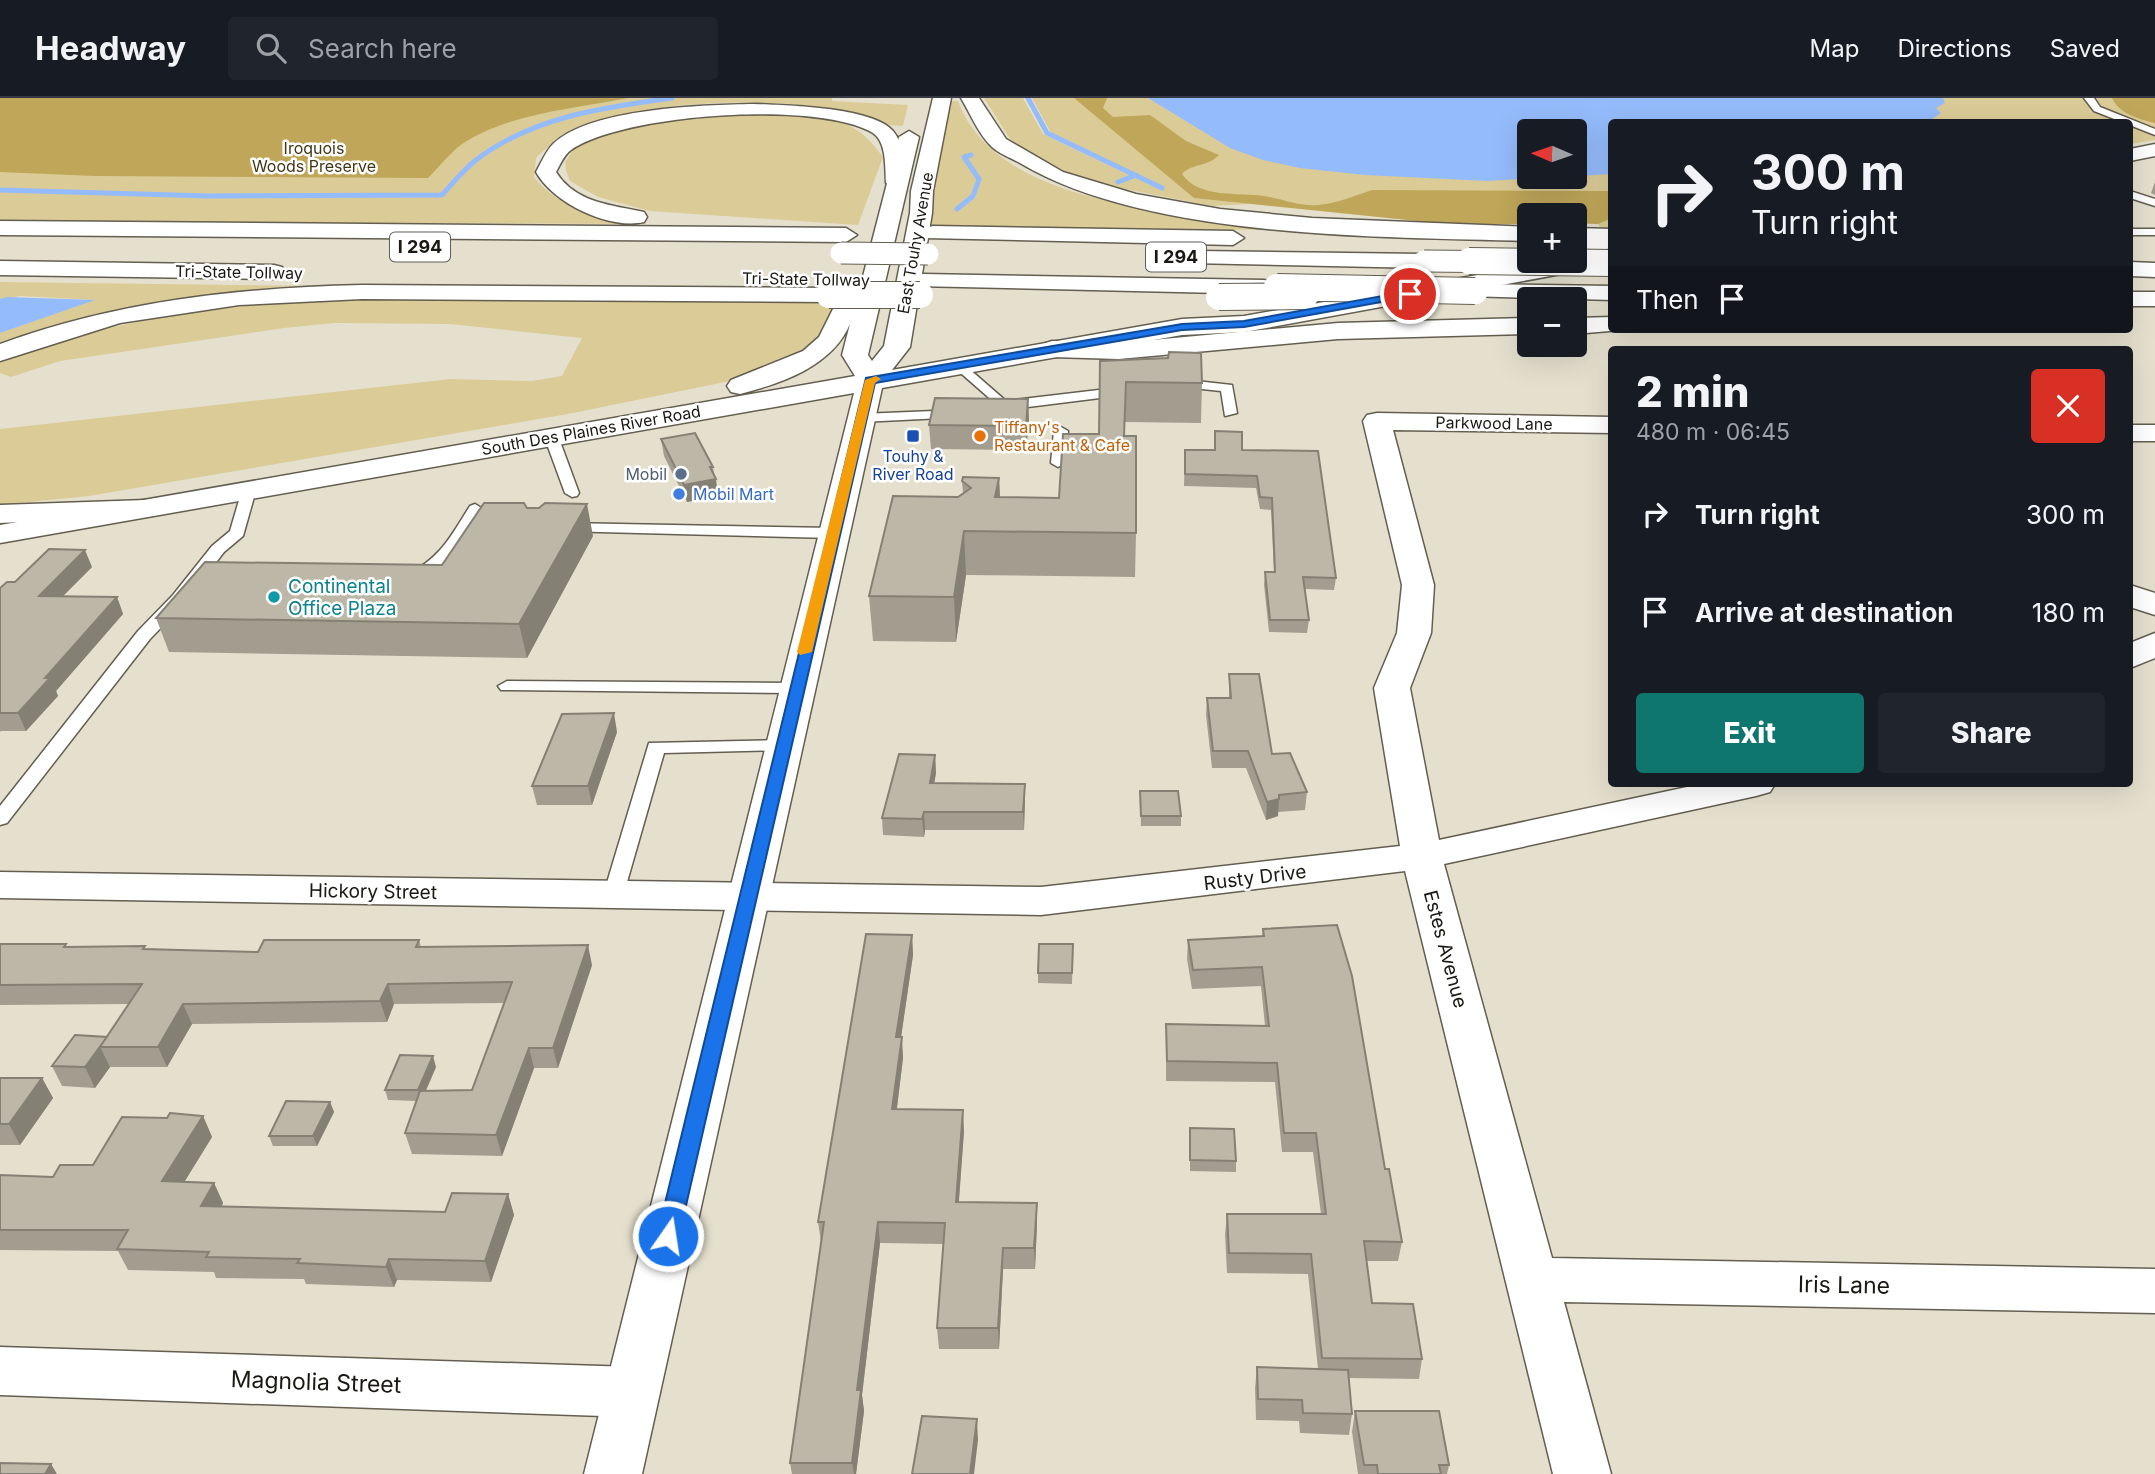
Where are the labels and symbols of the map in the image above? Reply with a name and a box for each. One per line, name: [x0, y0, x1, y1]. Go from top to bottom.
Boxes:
north arrow: [1517, 119, 1587, 189]
park label: Iroquois Woods Preserve: [252, 138, 376, 176]
street label: East Touhy Avenue: [893, 170, 937, 316]
road number: I 294: [390, 232, 450, 262]
road number: I 294: [1146, 242, 1206, 272]
street label: Tri-State Tollway: [175, 261, 303, 283]
pin: [1380, 264, 1440, 324]
street label: Tri-State Tollway: [742, 268, 870, 290]
street label: South Des Plaines River Road: [480, 401, 702, 459]
street label: Parkwood Lane: [1435, 412, 1553, 434]
place label: Tiffany's Restaurant & Cafe: [994, 417, 1130, 455]
marker: Touhy & River Road: [905, 428, 921, 444]
marker: Tiffany's Restaurant & Cafe: [972, 428, 988, 444]
place label: Touhy & River Road: [872, 446, 954, 484]
place label: Mobil: [625, 464, 667, 484]
marker: Mobil: [673, 466, 689, 482]
place label: Mobil Mart: [693, 484, 774, 504]
marker: Mobil Mart: [671, 486, 687, 502]
place label: Continental Office Plaza: [288, 575, 396, 620]
marker: Continental Office Plaza: [266, 589, 282, 605]
street label: Rusty Drive: [1202, 860, 1308, 895]
street label: Hickory Street: [309, 879, 437, 904]
street label: Estes Avenue: [1419, 888, 1472, 1010]
position arrow: [631, 1199, 705, 1273]
street label: Iris Lane: [1798, 1270, 1890, 1300]
street label: Magnolia Street: [230, 1365, 402, 1399]

